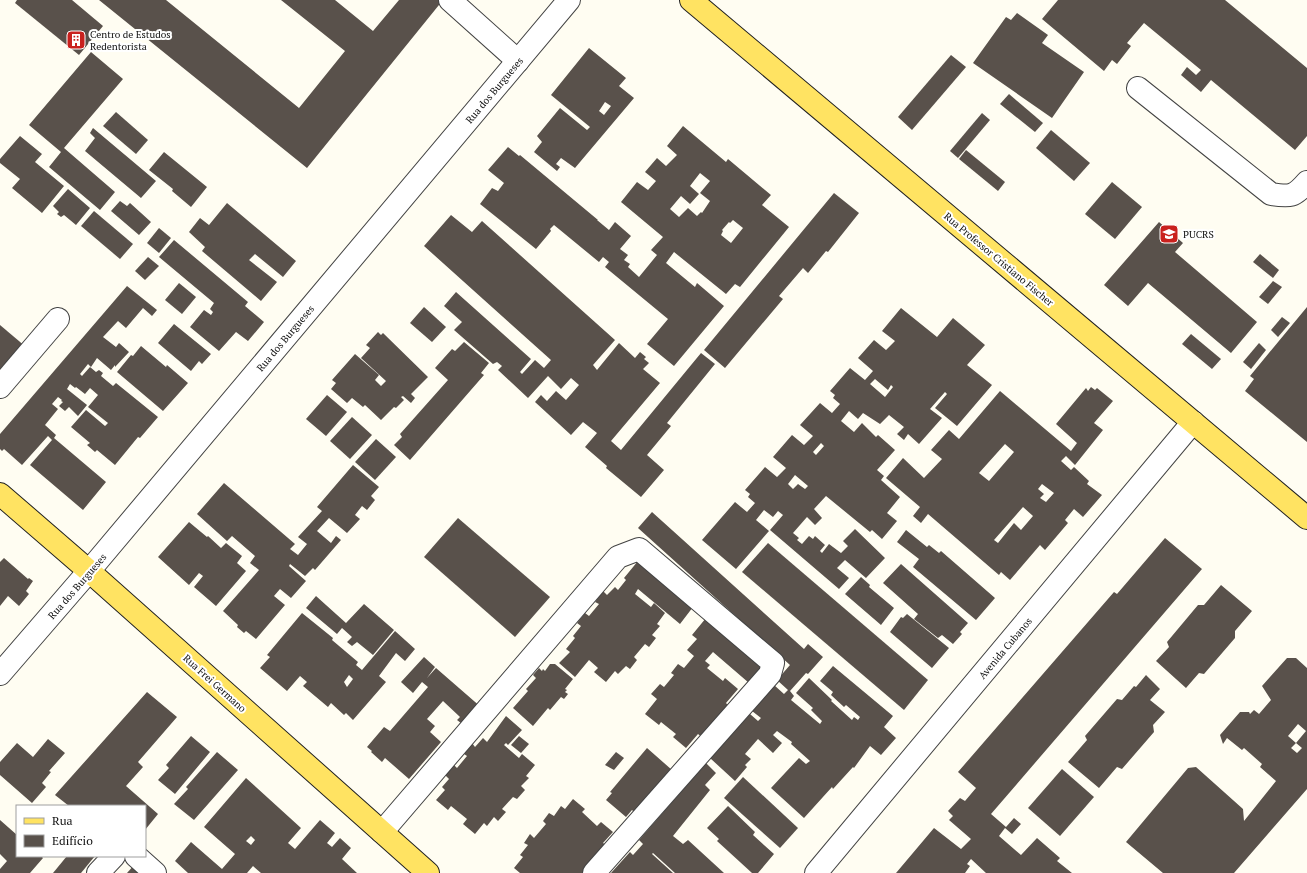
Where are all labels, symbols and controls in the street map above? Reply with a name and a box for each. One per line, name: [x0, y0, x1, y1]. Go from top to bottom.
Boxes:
place label: Centro de Estudos Redentorista: [90, 28, 171, 53]
building icon: Centro de Estudos Redentorista: [65, 29, 87, 51]
street label: Rua dos Burgueses: [463, 54, 526, 126]
street label: Rua Professor Cristiano Fischer: [941, 210, 1056, 309]
school or university icon: PUCRS: [1158, 223, 1180, 245]
place label: PUCRS: [1183, 228, 1214, 241]
street label: Rua dos Burgueses: [254, 302, 317, 374]
street label: Rua dos Burgueses: [45, 551, 109, 622]
street label: Avenida Cubanos: [976, 615, 1035, 682]
street label: Rua Frei Germano: [180, 652, 249, 715]
legend: [16, 805, 146, 857]
text: Rua: [52, 813, 73, 828]
text: Edifício: [52, 833, 93, 848]

